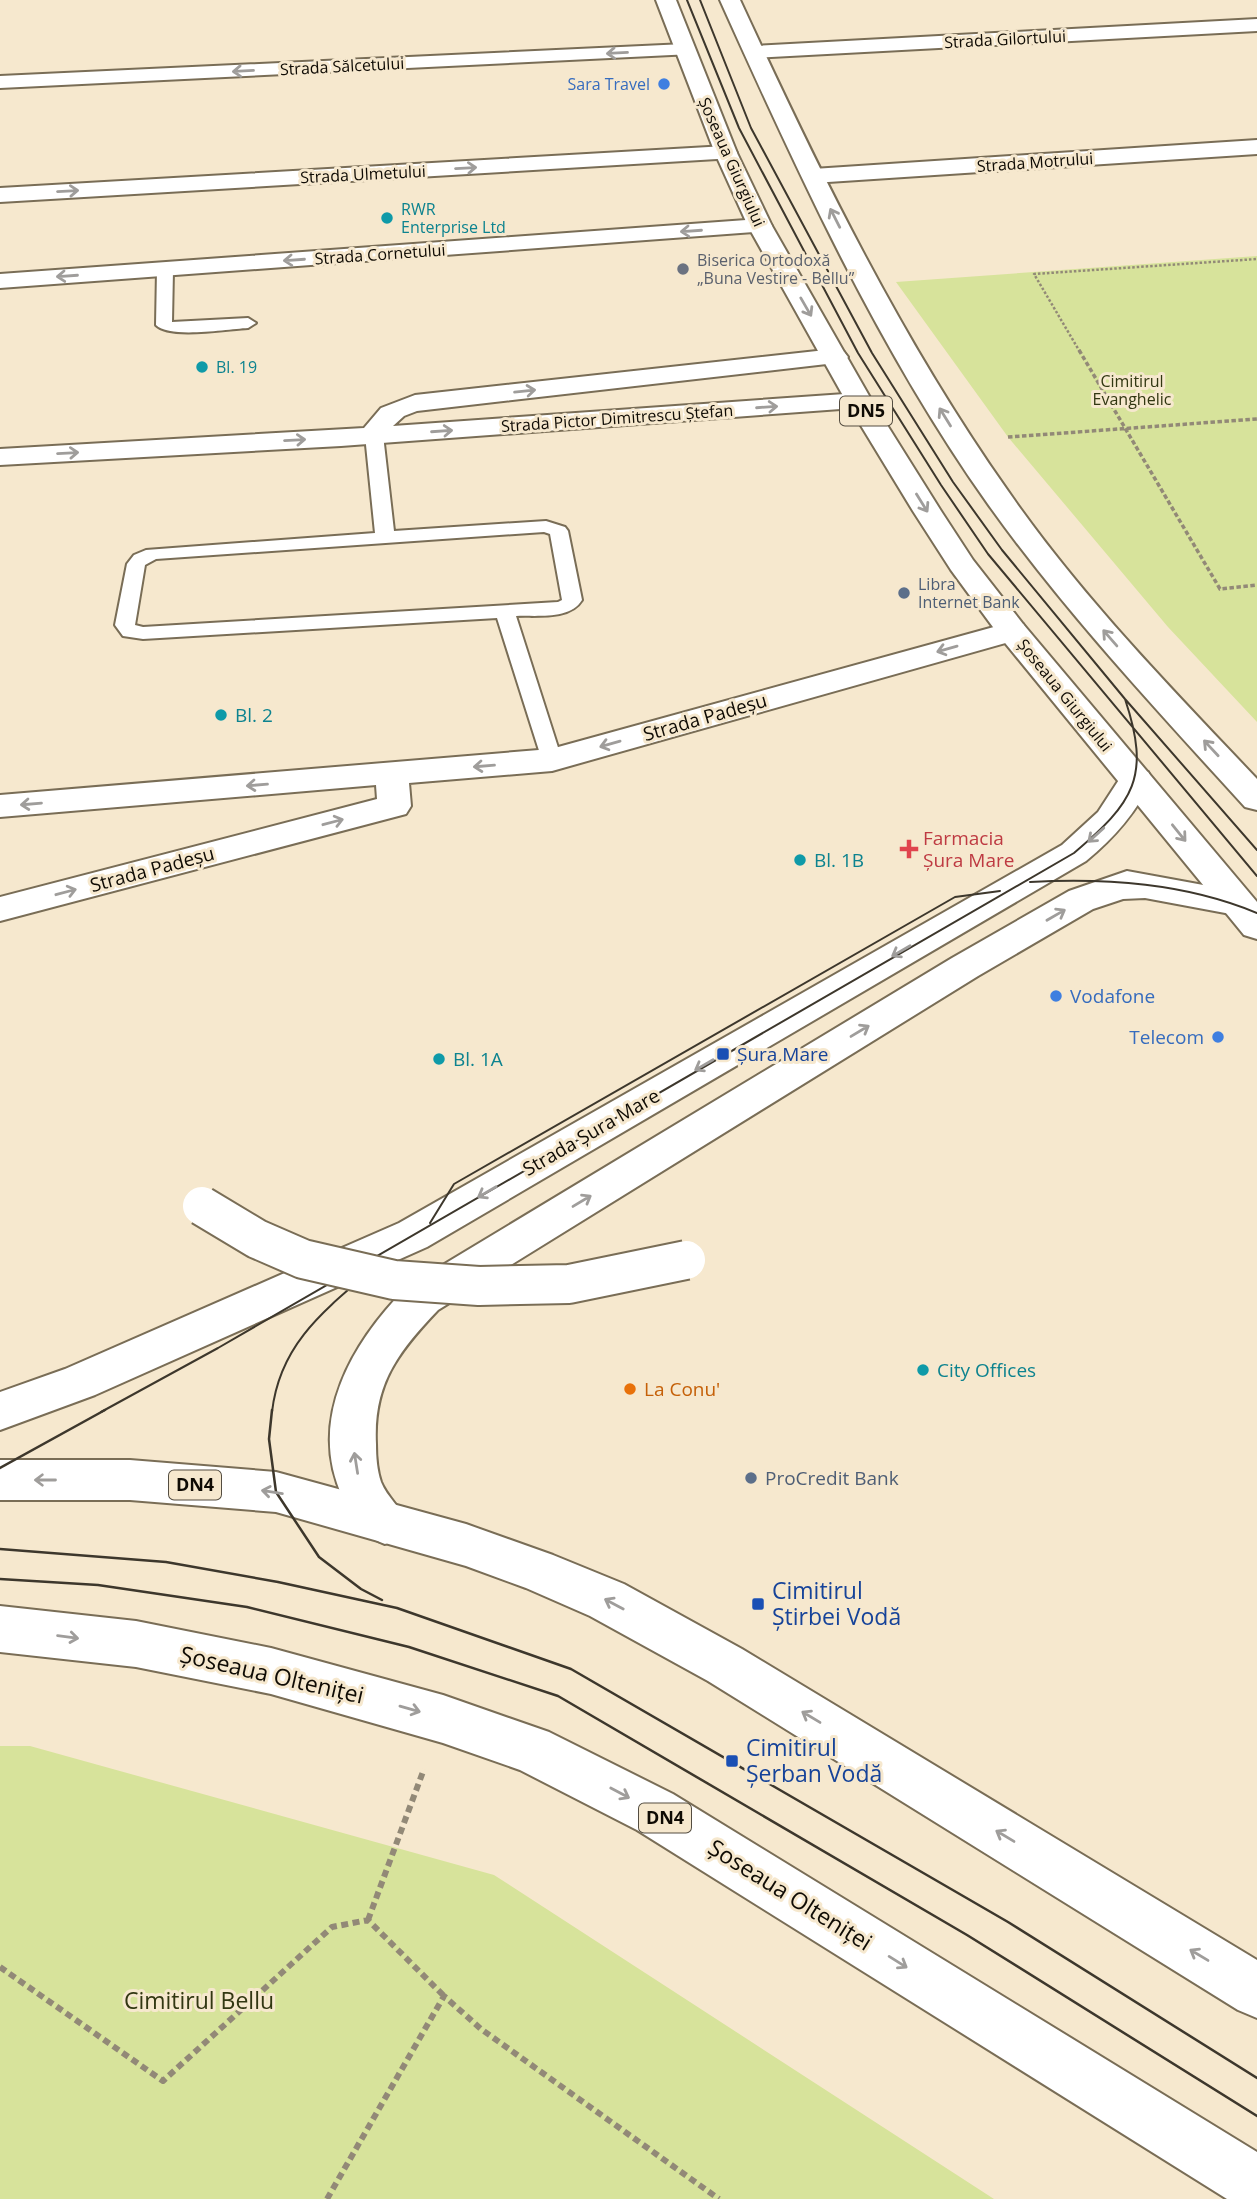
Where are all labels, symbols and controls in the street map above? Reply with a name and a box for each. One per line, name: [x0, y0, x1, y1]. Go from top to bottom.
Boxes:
street label: Strada Gilortului: [943, 25, 1067, 53]
one-way arrow: [605, 47, 628, 60]
street label: Strada Sălcetului: [279, 52, 405, 80]
one-way arrow: [231, 64, 254, 77]
place label: Sara Travel: [567, 73, 650, 95]
marker: Sara Travel: [656, 76, 672, 92]
street label: Șoseaua Giurgiului: [694, 94, 770, 230]
street label: Strada Motrului: [976, 147, 1094, 177]
street label: Strada Ulmetului: [300, 160, 426, 188]
one-way arrow: [455, 162, 478, 175]
one-way arrow: [56, 184, 79, 197]
place label: RWR Enterprise Ltd: [401, 198, 506, 238]
one-way arrow: [827, 208, 841, 229]
marker: RWR Enterprise Ltd: [379, 210, 395, 226]
one-way arrow: [681, 225, 703, 238]
street label: Strada Cornetului: [314, 238, 446, 270]
place label: Biserica Ortodoxă „Buna Vestire - Bellu”: [697, 249, 855, 289]
one-way arrow: [283, 254, 305, 267]
marker: Biserica Ortodoxă „Buna Vestire - Bellu”: [675, 261, 691, 277]
one-way arrow: [55, 270, 78, 283]
one-way arrow: [799, 296, 813, 316]
place label: Bl. 19: [216, 356, 257, 378]
marker: Bl. 19: [194, 359, 210, 375]
park label: Cimitirul Evanghelic: [1093, 370, 1172, 410]
one-way arrow: [513, 384, 536, 397]
road number: DN5: [840, 396, 892, 426]
street label: Strada Pictor Dimitrescu Ștefan: [500, 399, 734, 437]
one-way arrow: [755, 401, 778, 414]
one-way arrow: [937, 407, 951, 427]
one-way arrow: [430, 424, 453, 437]
one-way arrow: [284, 433, 306, 446]
one-way arrow: [56, 446, 79, 459]
one-way arrow: [915, 492, 929, 512]
place label: Libra Internet Bank: [918, 573, 1020, 613]
marker: Libra Internet Bank: [896, 585, 912, 601]
one-way arrow: [1102, 630, 1119, 647]
street label: Șoseaua Giurgiului: [1013, 634, 1117, 756]
one-way arrow: [936, 644, 958, 657]
street label: Strada Padeșu: [640, 687, 770, 747]
place label: Bl. 2: [235, 702, 273, 728]
marker: Bl. 2: [213, 707, 229, 723]
one-way arrow: [599, 738, 621, 751]
one-way arrow: [1202, 740, 1219, 757]
one-way arrow: [473, 759, 496, 772]
one-way arrow: [247, 779, 269, 792]
one-way arrow: [20, 798, 43, 811]
one-way arrow: [322, 814, 344, 827]
one-way arrow: [1171, 824, 1187, 842]
place label: Farmacia Șura Mare: [923, 825, 1014, 873]
one-way arrow: [1087, 827, 1105, 843]
street label: Strada Padeșu: [87, 840, 217, 898]
marker: Farmacia Șura Mare: [901, 841, 917, 857]
place label: Bl. 1B: [814, 847, 864, 873]
marker: Bl. 1B: [792, 852, 808, 868]
one-way arrow: [54, 885, 77, 898]
one-way arrow: [1045, 908, 1066, 921]
one-way arrow: [891, 945, 912, 958]
place label: Vodafone: [1070, 983, 1155, 1009]
marker: Vodafone: [1048, 988, 1064, 1004]
one-way arrow: [850, 1024, 870, 1038]
place label: Telecom: [1129, 1024, 1204, 1050]
marker: Telecom: [1210, 1029, 1226, 1045]
place label: Șura Mare: [737, 1041, 828, 1067]
place label: Bl. 1A: [453, 1046, 503, 1072]
marker: Șura Mare: [715, 1046, 731, 1062]
marker: Bl. 1A: [431, 1051, 447, 1067]
one-way arrow: [695, 1058, 715, 1072]
street label: Strada Șura Mare: [518, 1082, 664, 1182]
one-way arrow: [477, 1186, 497, 1200]
one-way arrow: [572, 1193, 592, 1207]
place label: City Offices: [937, 1357, 1036, 1383]
marker: City Offices: [915, 1362, 931, 1378]
place label: La Conu': [644, 1376, 720, 1402]
marker: La Conu': [622, 1381, 638, 1397]
one-way arrow: [349, 1452, 362, 1475]
place label: ProCredit Bank: [765, 1465, 899, 1491]
road number: DN4: [169, 1470, 221, 1500]
marker: ProCredit Bank: [743, 1470, 759, 1486]
one-way arrow: [34, 1473, 57, 1487]
one-way arrow: [261, 1486, 284, 1499]
place label: Cimitirul Știrbei Vodă: [772, 1574, 901, 1632]
one-way arrow: [604, 1596, 625, 1610]
marker: Cimitirul Știrbei Vodă: [750, 1596, 766, 1612]
one-way arrow: [56, 1630, 79, 1643]
street label: Șoseaua Olteniței: [177, 1637, 367, 1711]
one-way arrow: [398, 1703, 420, 1716]
one-way arrow: [801, 1710, 821, 1724]
place label: Cimitirul Șerban Vodă: [746, 1731, 882, 1789]
marker: Cimitirul Șerban Vodă: [724, 1753, 740, 1769]
one-way arrow: [610, 1786, 630, 1800]
road number: DN4: [639, 1804, 691, 1832]
one-way arrow: [995, 1829, 1015, 1843]
street label: Șoseaua Olteniței: [703, 1831, 879, 1957]
one-way arrow: [1189, 1948, 1209, 1962]
one-way arrow: [888, 1956, 908, 1970]
park label: Cimitirul Bellu: [124, 1984, 274, 2016]

